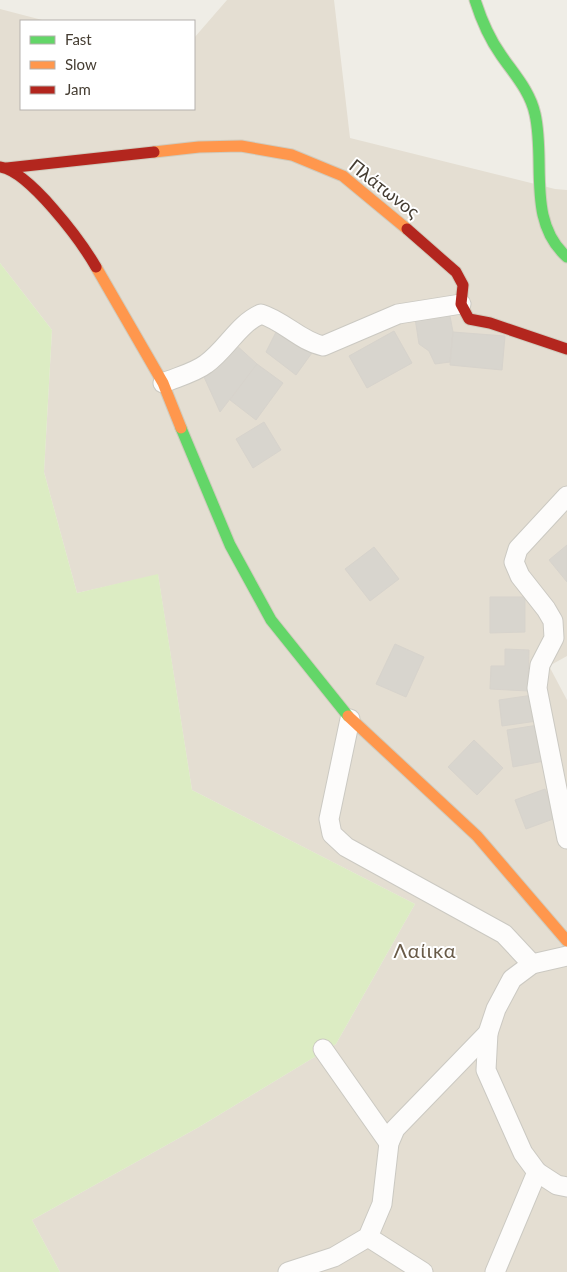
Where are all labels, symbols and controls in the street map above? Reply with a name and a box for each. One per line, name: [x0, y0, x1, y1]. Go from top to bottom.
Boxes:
legend: [20, 20, 195, 110]
text: Fast: [65, 30, 92, 48]
text: Slow: [65, 55, 97, 73]
text: Jam: [65, 80, 91, 98]
street label: Πλάτωνος: [345, 154, 425, 223]
district label: Λαίικα: [393, 938, 457, 962]

